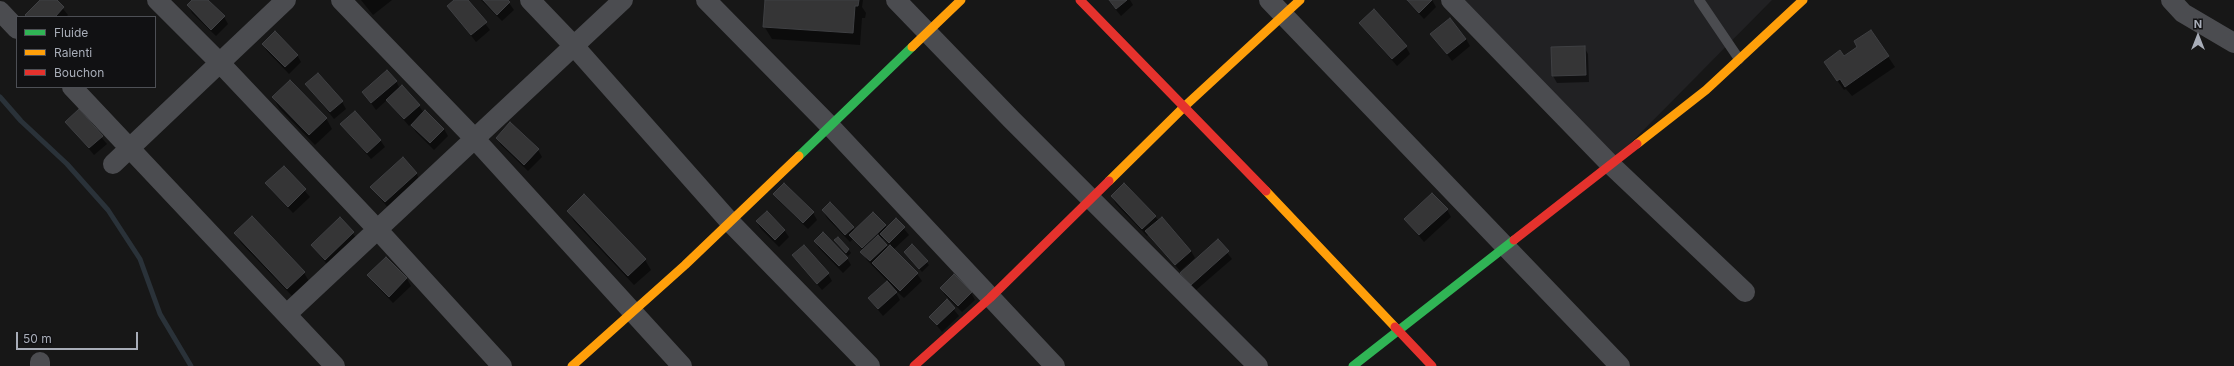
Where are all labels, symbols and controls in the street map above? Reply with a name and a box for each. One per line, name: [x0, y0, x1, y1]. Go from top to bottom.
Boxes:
legend: [16, 16, 156, 88]
north arrow: [2178, 16, 2218, 56]
text: N: [2194, 17, 2202, 31]
text: Fluide: [54, 25, 88, 40]
text: Ralenti: [54, 45, 92, 60]
text: Bouchon: [54, 65, 104, 80]
scale bar: [18, 324, 140, 350]
text: 50 m: [23, 331, 52, 346]

